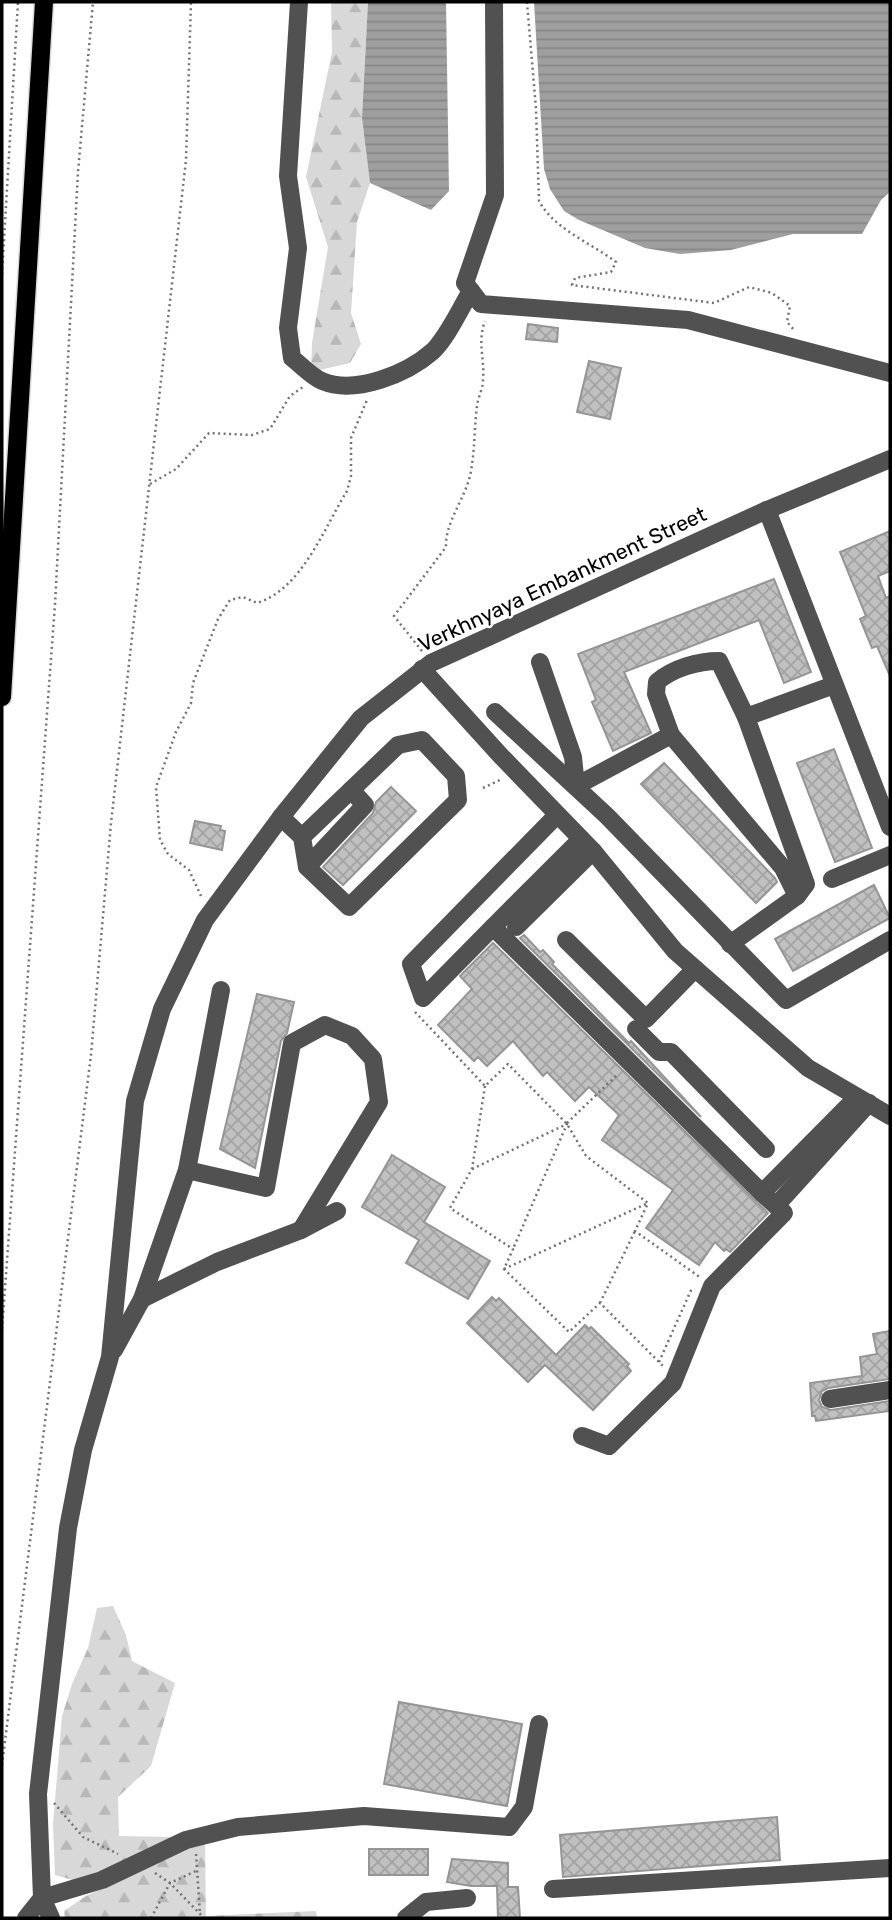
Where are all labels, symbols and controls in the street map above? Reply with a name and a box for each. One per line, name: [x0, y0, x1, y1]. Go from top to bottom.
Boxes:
street label: Verkhnyaya Embankment Street: [414, 501, 710, 657]

